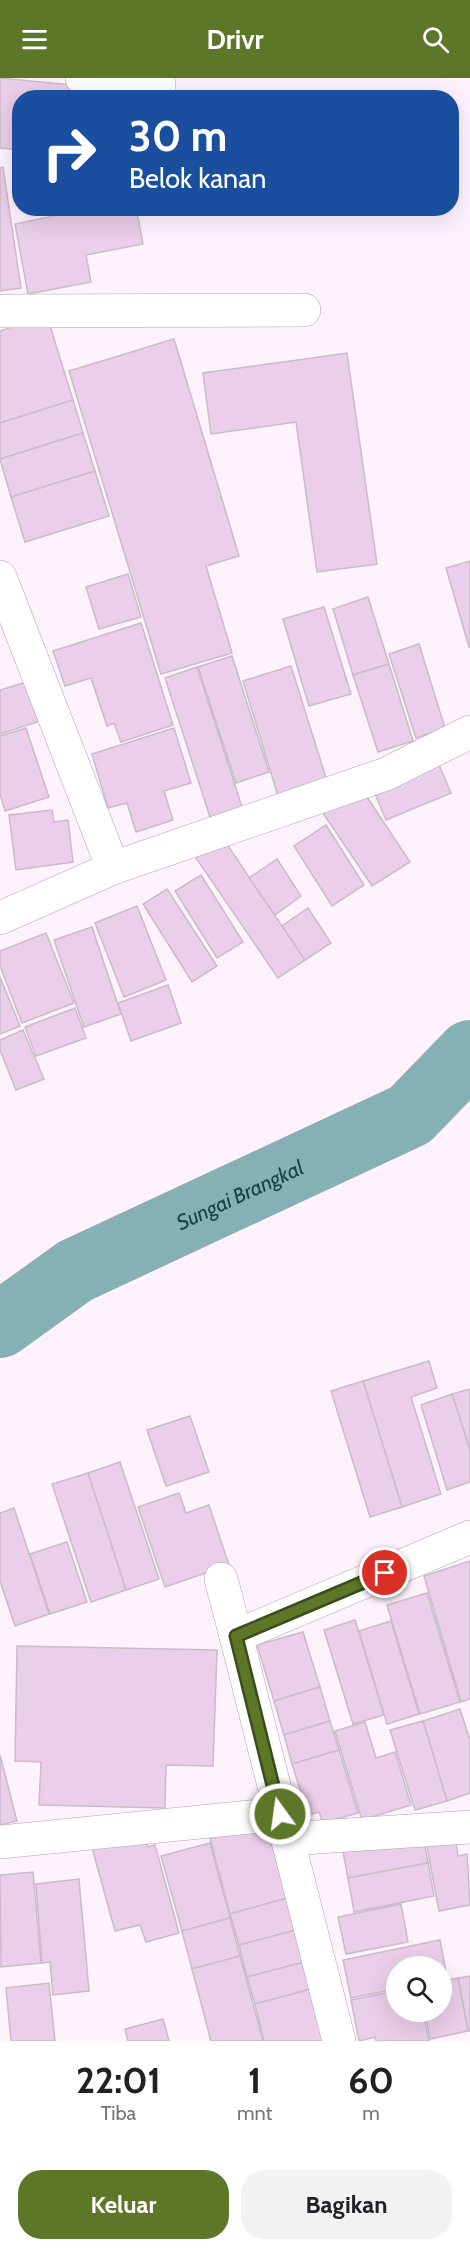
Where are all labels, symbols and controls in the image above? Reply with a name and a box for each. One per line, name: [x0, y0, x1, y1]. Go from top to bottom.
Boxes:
icon: menu: [18, 23, 51, 56]
text: Drivr: [207, 23, 263, 56]
icon: search: [419, 23, 452, 56]
text: 30 m: [129, 110, 227, 162]
icon: right: [30, 114, 108, 192]
text: Belok kanan: [129, 162, 266, 195]
water label: Sungai Brangkal: [172, 1154, 307, 1235]
pin: [359, 1547, 410, 1598]
icon: arrive: [368, 1556, 401, 1589]
position arrow: [248, 1782, 312, 1846]
map controls: [386, 1956, 452, 2022]
button: search: [386, 1956, 452, 2022]
text: 22:01: [76, 2058, 161, 2102]
text: 1: [248, 2058, 261, 2102]
text: 60: [348, 2058, 394, 2102]
text: Tiba: [101, 2101, 136, 2125]
text: mnt: [237, 2101, 272, 2125]
text: m: [362, 2101, 380, 2125]
button: Keluar: [18, 2170, 229, 2239]
button: Bagikan: [241, 2170, 452, 2239]

